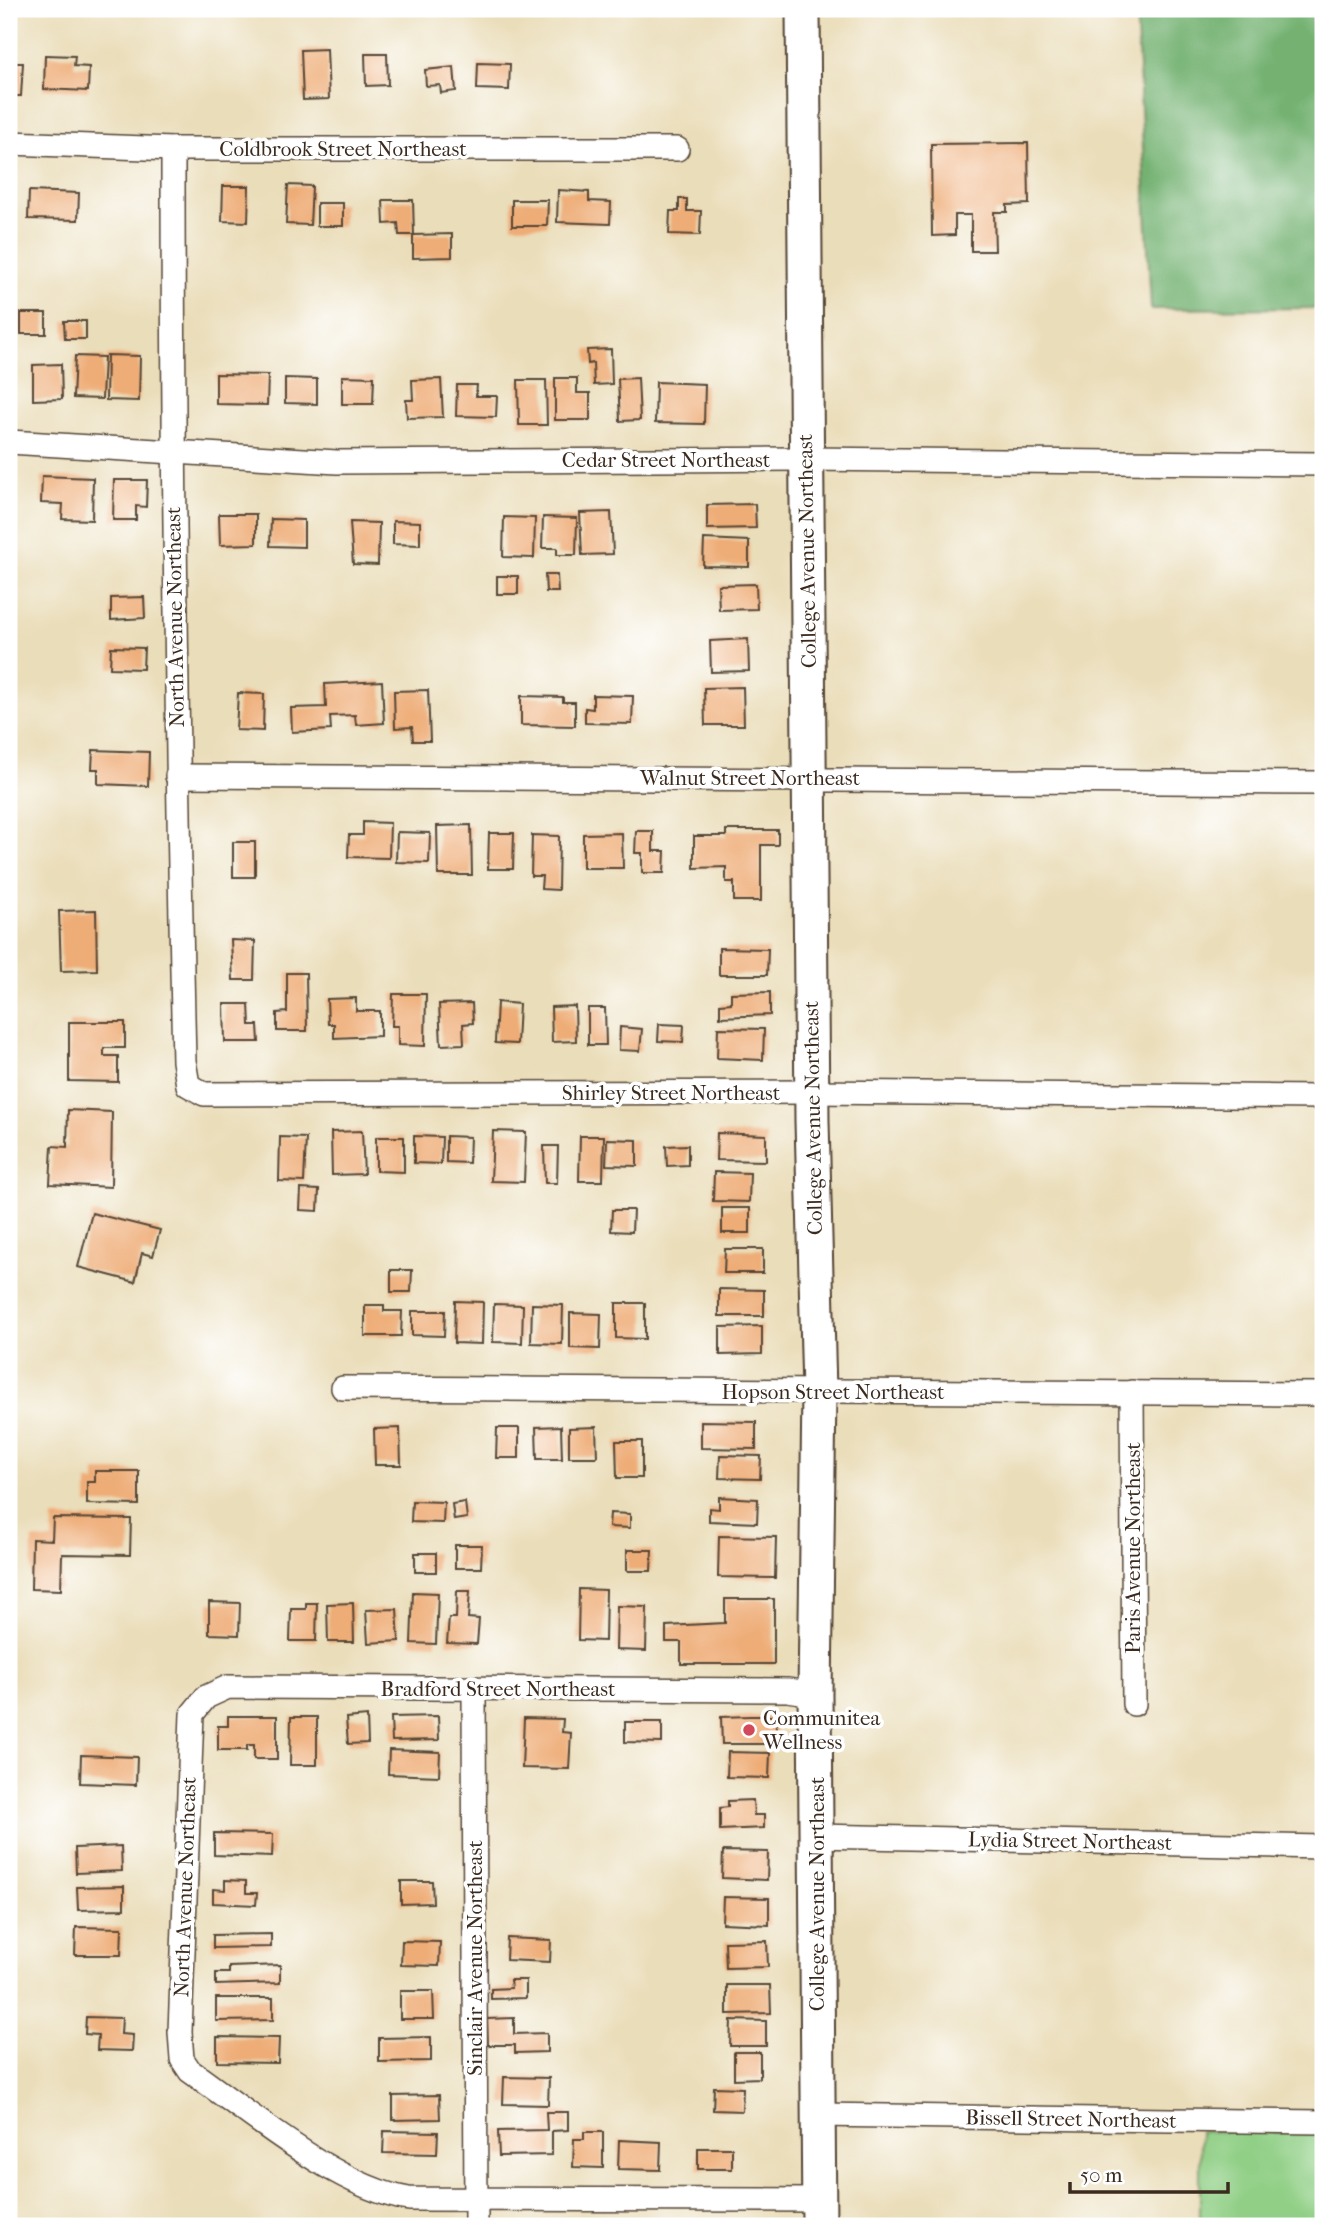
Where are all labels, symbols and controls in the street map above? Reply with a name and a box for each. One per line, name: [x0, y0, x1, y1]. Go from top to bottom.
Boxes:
street label: Coldbrook Street Northeast: [219, 137, 467, 161]
street label: College Avenue Northeast: [793, 433, 821, 668]
street label: Cedar Street Northeast: [562, 448, 771, 472]
street label: North Avenue Northeast: [161, 506, 189, 728]
street label: Walnut Street Northeast: [639, 766, 861, 790]
street label: College Avenue Northeast: [799, 1000, 827, 1235]
street label: Shirley Street Northeast: [562, 1081, 781, 1105]
street label: Hopson Street Northeast: [722, 1380, 945, 1404]
street label: Paris Avenue Northeast: [1121, 1442, 1145, 1654]
street label: Bradford Street Northeast: [381, 1677, 616, 1701]
place label: Communitea Wellness: [762, 1706, 880, 1754]
marker: Communitea Wellness: [741, 1722, 757, 1738]
street label: North Avenue Northeast: [169, 1776, 201, 1998]
street label: College Avenue Northeast: [805, 1776, 829, 2011]
street label: Lydia Street Northeast: [968, 1827, 1173, 1855]
street label: Sinclair Avenue Northeast: [463, 1840, 487, 2076]
street label: Bissell Street Northeast: [965, 2105, 1177, 2133]
scale bar: [1070, 2151, 1227, 2195]
text: 50 m: [1080, 2163, 1123, 2187]

